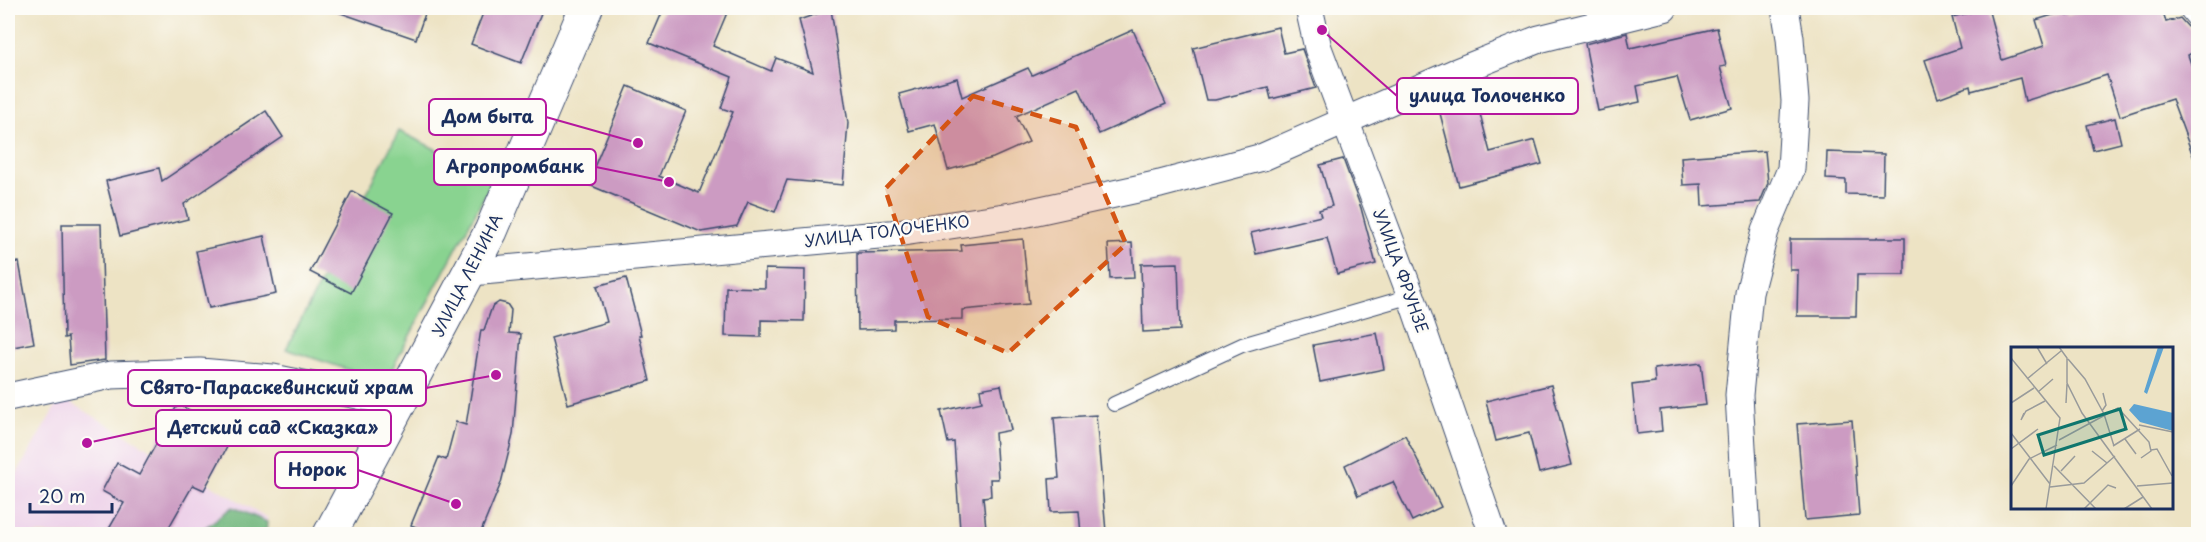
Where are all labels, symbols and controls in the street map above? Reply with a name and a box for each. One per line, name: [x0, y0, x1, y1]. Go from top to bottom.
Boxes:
callout: улица Толоченко: [1397, 78, 1578, 114]
text: улица Толоченко: [1409, 81, 1565, 108]
callout: Дом быта: [429, 99, 546, 135]
text: Дом быта: [441, 102, 535, 129]
callout: Агропромбанк: [434, 149, 596, 185]
text: Агропромбанк: [445, 152, 584, 179]
street label: УЛИЦА ФРУНЗЕ: [1368, 205, 1435, 336]
street label: УЛИЦА ТОЛОЧЕНКО: [803, 208, 971, 252]
street label: УЛИЦА ЛЕНИНА: [425, 209, 507, 340]
inset map: [2011, 347, 2173, 509]
callout: Свято-Параскевинский храм: [128, 370, 426, 406]
text: Свято-Параскевинский храм: [140, 373, 414, 400]
callout: Детский сад «Сказка»: [156, 410, 391, 446]
text: Детский сад «Сказка»: [167, 413, 379, 440]
callout: Норок: [275, 452, 358, 488]
text: Норок: [288, 455, 347, 482]
scale bar: [30, 476, 112, 514]
text: 20 m: [39, 482, 85, 509]

